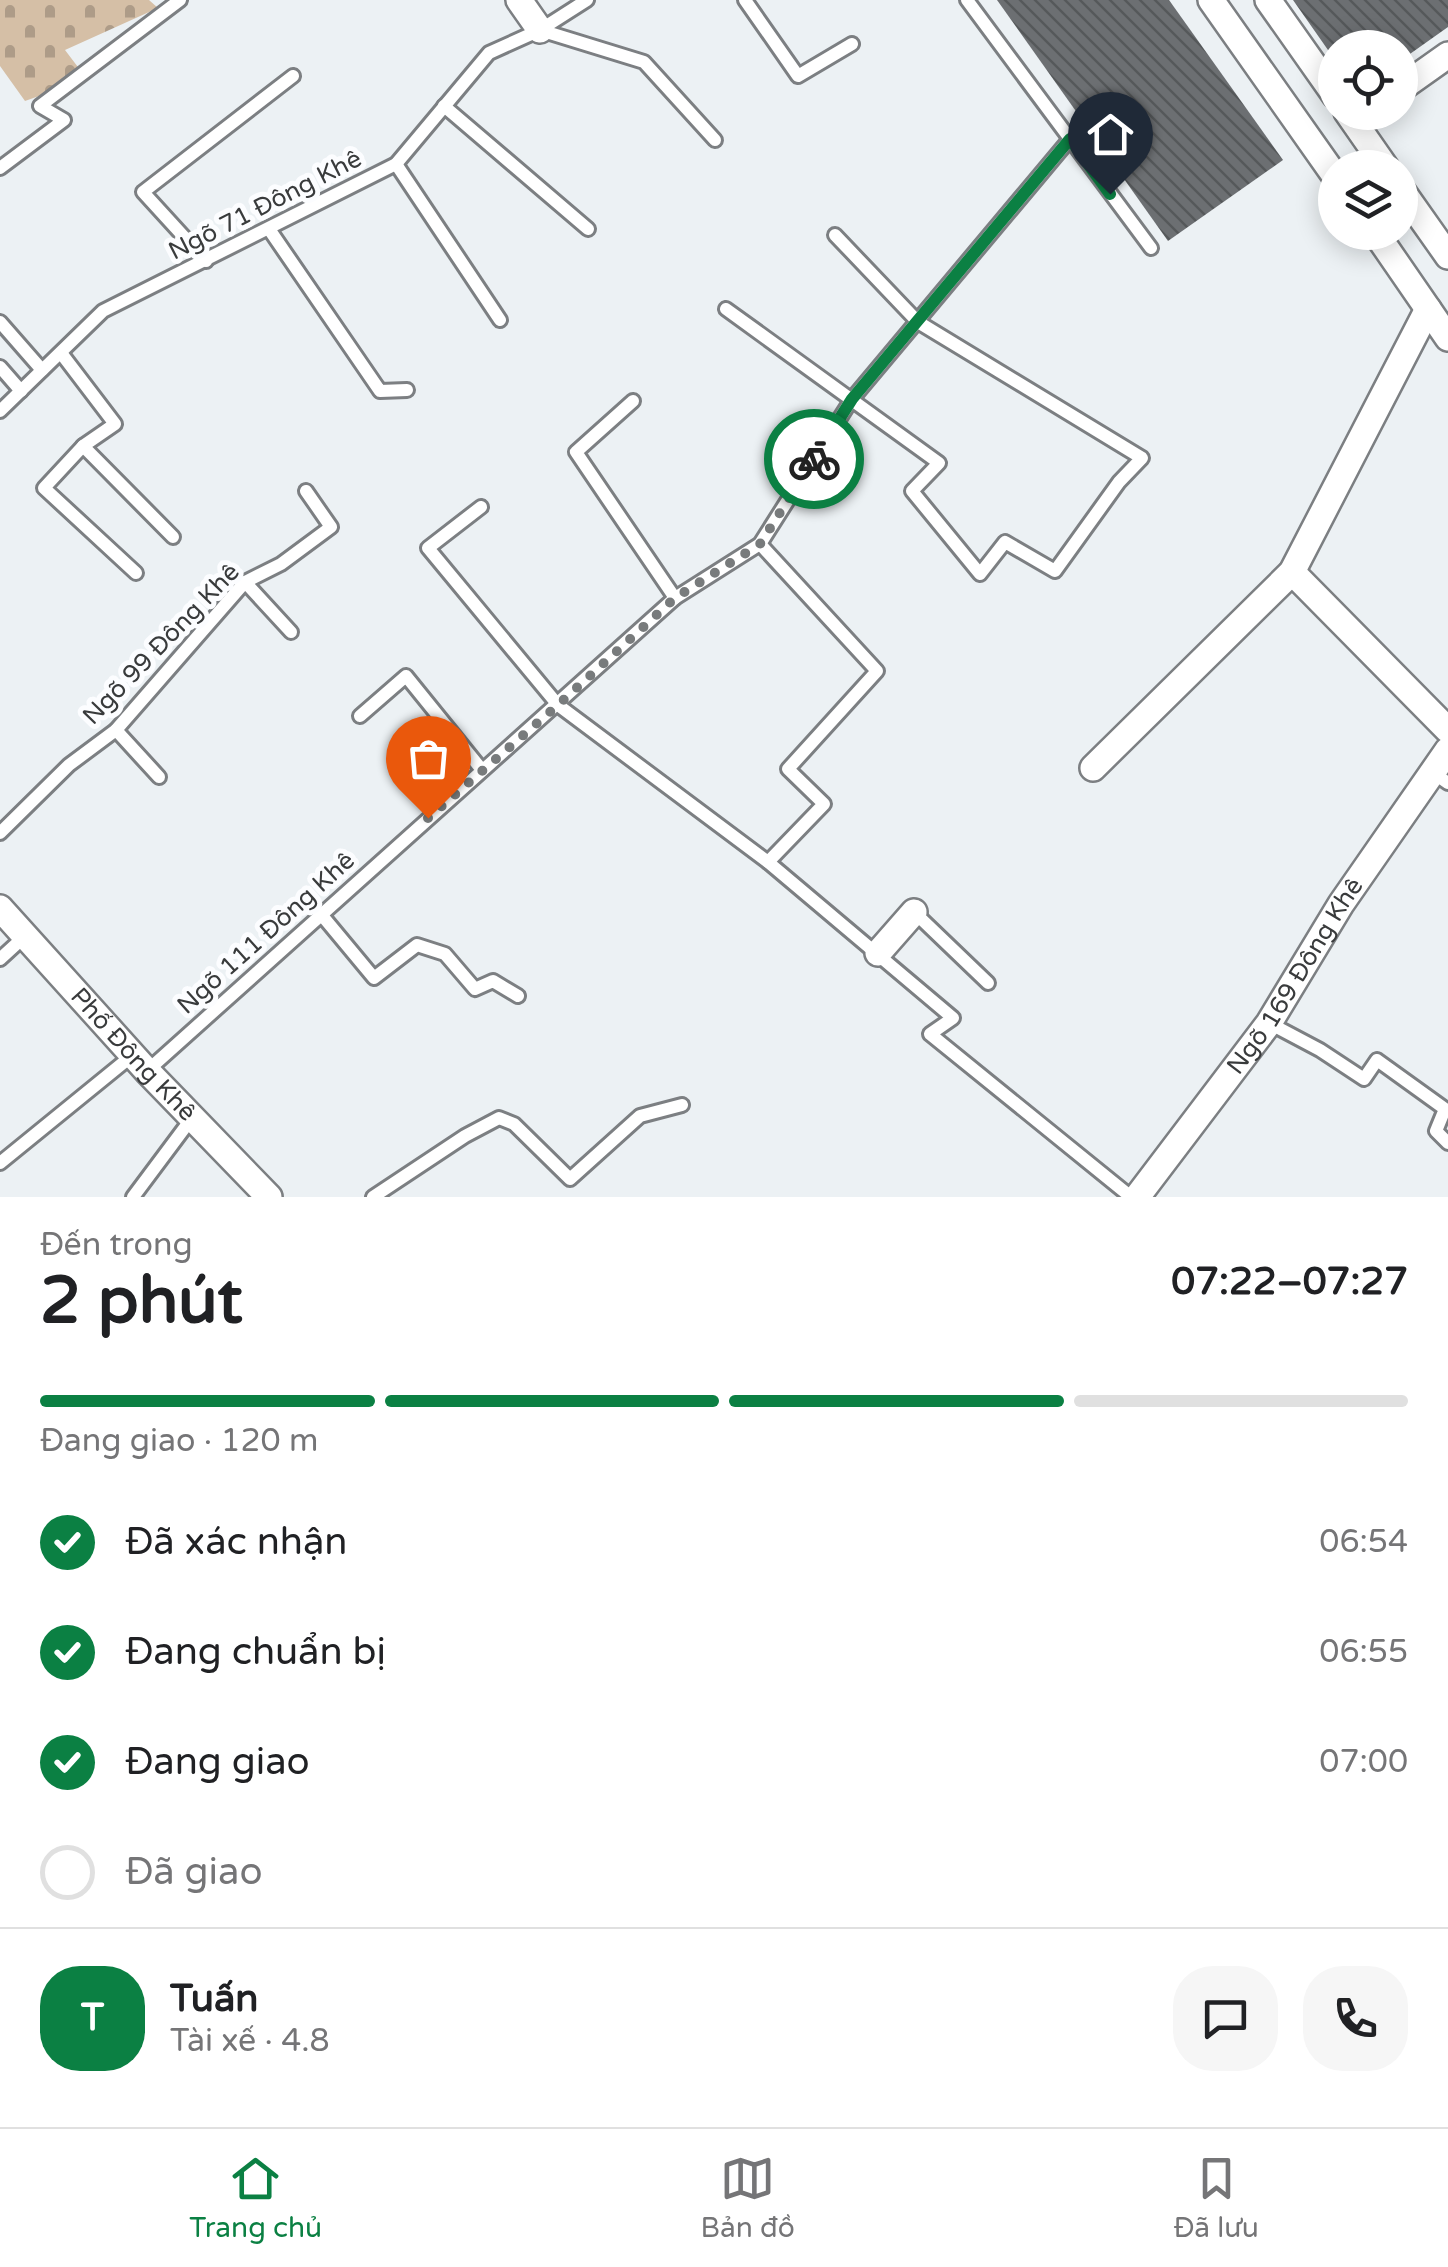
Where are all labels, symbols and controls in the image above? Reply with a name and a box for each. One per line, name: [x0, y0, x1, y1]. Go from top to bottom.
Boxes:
map controls: [1318, 30, 1418, 250]
button: locate: [1318, 30, 1418, 130]
pin: [1068, 92, 1153, 195]
icon: home: [1083, 107, 1138, 162]
street label: Ngõ 71 Đông Khê: [164, 143, 366, 267]
button: layers: [1318, 150, 1418, 250]
courier: [764, 409, 864, 509]
icon: bike: [787, 432, 842, 487]
street label: Ngõ 99 Đông Khê: [76, 557, 246, 731]
pin: [386, 716, 471, 819]
icon: bag: [401, 731, 456, 786]
street label: Ngõ 111 Đông Khê: [171, 846, 361, 1020]
street label: Ngõ 169 Đông Khê: [1220, 872, 1370, 1080]
street label: Phố Đông Khê: [64, 982, 202, 1127]
text: Đến trong: [40, 1226, 193, 1264]
text: 07:22–07:27: [1171, 1259, 1408, 1305]
text: 2 phút: [40, 1262, 242, 1341]
text: Đang giao · 120 m: [40, 1422, 318, 1460]
icon: check: [40, 1515, 95, 1570]
text: Đã xác nhận: [125, 1519, 347, 1565]
text: 06:54: [1319, 1523, 1408, 1561]
icon: check: [40, 1625, 95, 1680]
text: Đang chuẩn bị: [125, 1629, 386, 1675]
text: 06:55: [1319, 1633, 1408, 1671]
icon: check: [40, 1735, 95, 1790]
text: Đang giao: [125, 1739, 310, 1785]
text: 07:00: [1319, 1743, 1408, 1781]
text: Đã giao: [125, 1849, 263, 1895]
button: chat: [1173, 1966, 1278, 2071]
button: phone: [1303, 1966, 1408, 2071]
text: Tuấn: [170, 1976, 259, 2022]
text: T: [81, 1995, 104, 2041]
text: Tài xế · 4.8: [170, 2022, 330, 2060]
tab: Trang chủ: [189, 2151, 322, 2245]
tab: Bản đồ: [701, 2151, 795, 2245]
tab: Đã lưu: [1173, 2151, 1259, 2245]

